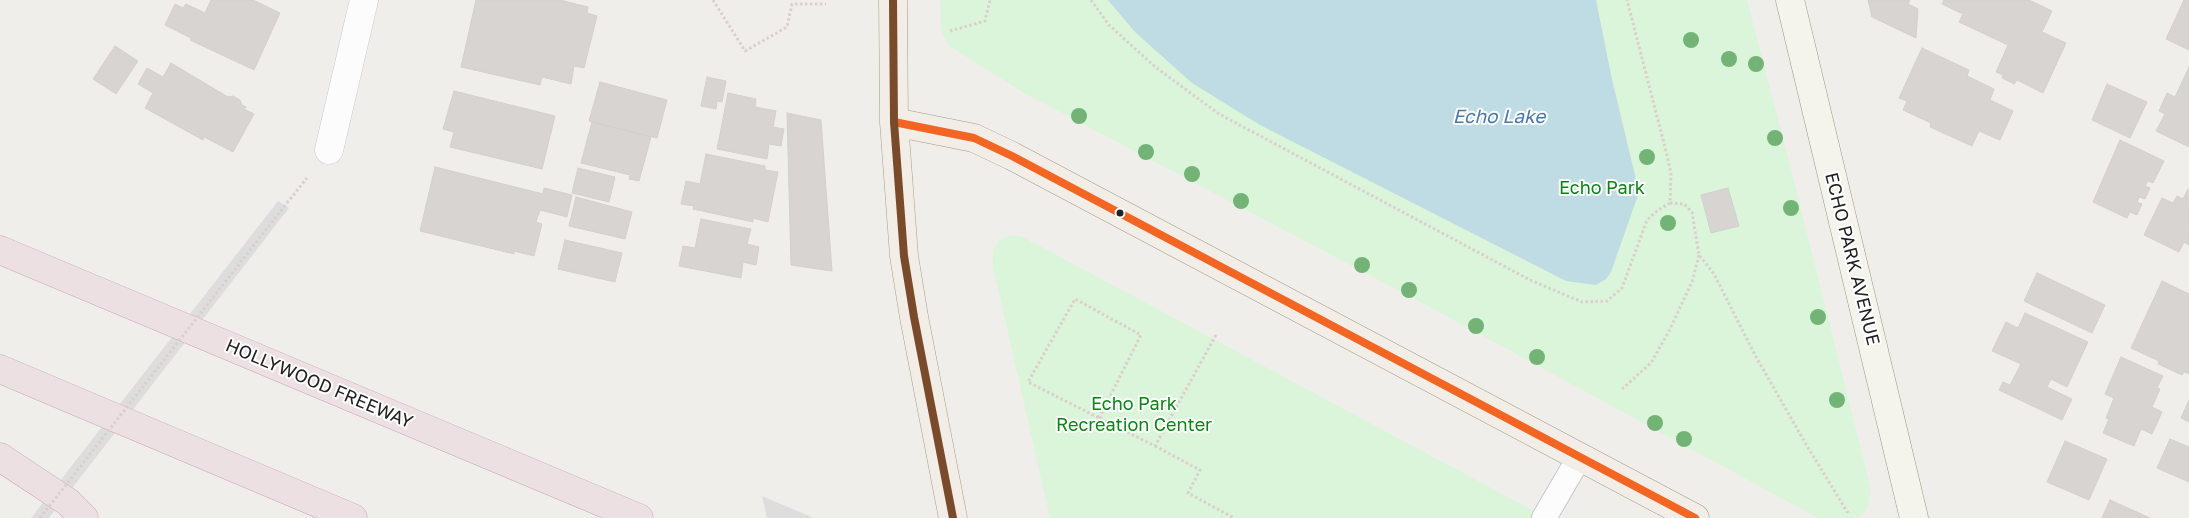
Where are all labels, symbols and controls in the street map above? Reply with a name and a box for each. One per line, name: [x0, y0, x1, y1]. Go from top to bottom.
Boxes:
water label: Echo Lake: [1453, 106, 1545, 128]
street label: ECHO PARK AVENUE: [1820, 170, 1884, 348]
park label: Echo Park: [1559, 177, 1645, 199]
unlabelled marker: [1115, 208, 1125, 218]
street label: HOLLYWOOD FREEWAY: [222, 335, 416, 433]
park label: Echo Park Recreation Center: [1056, 393, 1212, 436]

